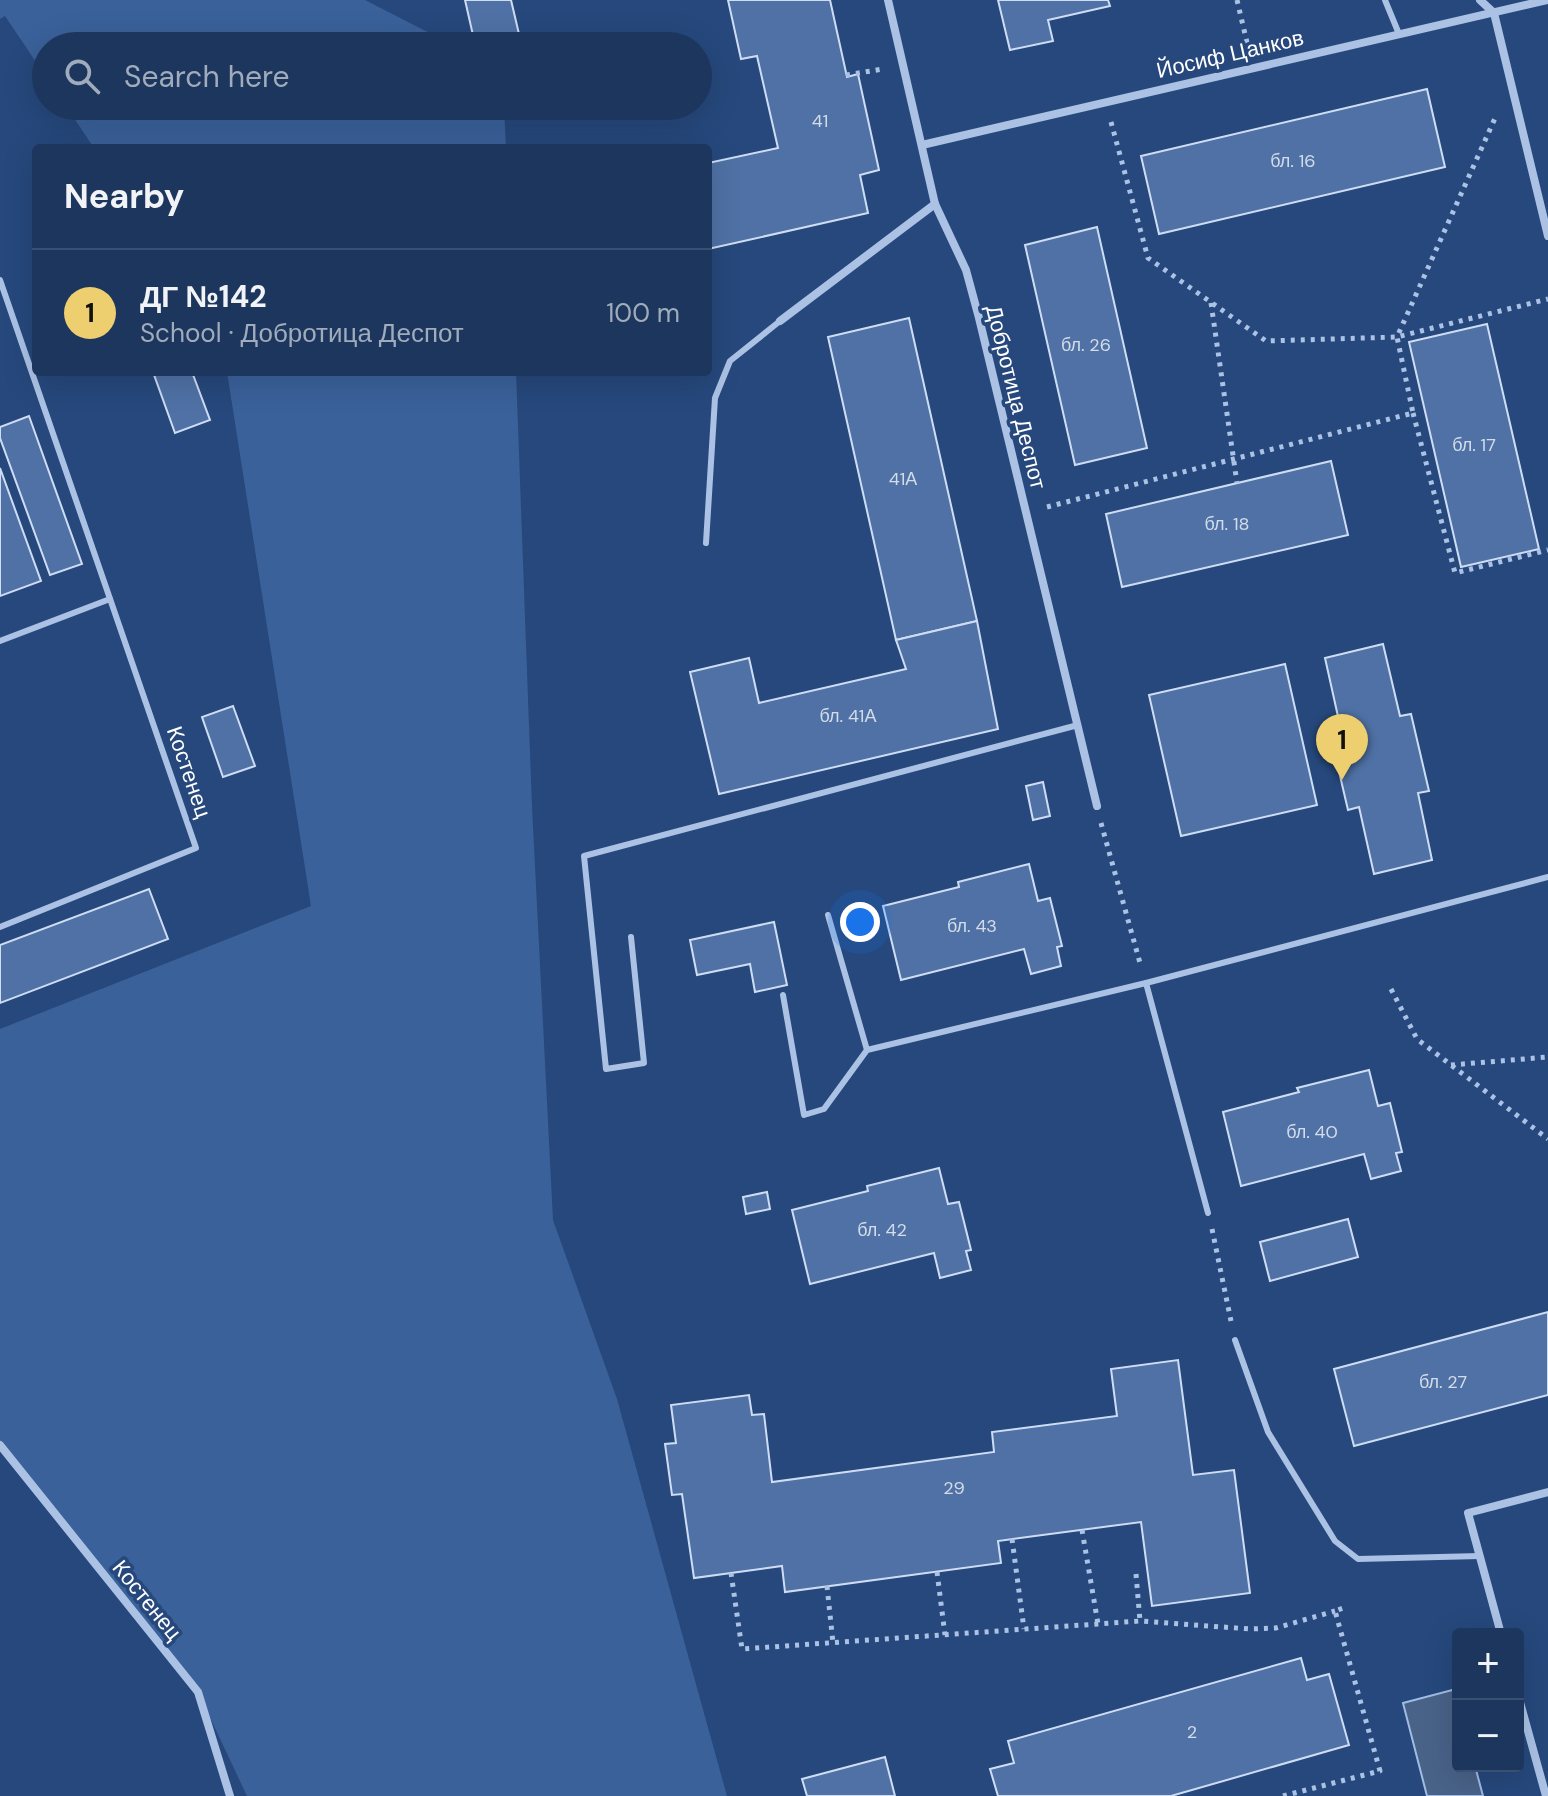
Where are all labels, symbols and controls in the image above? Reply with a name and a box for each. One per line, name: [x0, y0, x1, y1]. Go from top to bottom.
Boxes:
street label: Йосиф Цанков: [1154, 23, 1306, 85]
search box: [32, 32, 712, 120]
icon: search: [60, 54, 104, 98]
text: Search here: [124, 57, 290, 96]
house number: 41: [812, 109, 828, 133]
house number: бл. 16: [1270, 149, 1316, 173]
text: Nearby: [64, 174, 184, 219]
text: ДГ №142: [140, 277, 267, 316]
text: 1: [85, 296, 95, 330]
text: 100 m: [606, 296, 680, 330]
street label: Добротица Деспот: [979, 302, 1053, 492]
text: School · Добротица Деспот: [140, 316, 464, 350]
house number: бл. 26: [1061, 333, 1111, 357]
house number: бл. 17: [1452, 433, 1496, 457]
house number: 41А: [889, 467, 917, 491]
house number: бл. 18: [1205, 512, 1249, 536]
house number: бл. 41А: [820, 704, 876, 728]
pin: 1: [1316, 714, 1368, 780]
street label: Костенец: [160, 722, 218, 822]
your location: [840, 902, 880, 942]
house number: бл. 43: [947, 914, 997, 938]
house number: бл. 40: [1286, 1120, 1338, 1144]
house number: бл. 42: [857, 1218, 907, 1242]
house number: бл. 27: [1419, 1370, 1467, 1394]
house number: 29: [943, 1476, 965, 1500]
street label: Костенец: [106, 1554, 188, 1646]
map controls: [1452, 1628, 1524, 1772]
button: +: [1452, 1628, 1524, 1700]
button: −: [1452, 1700, 1524, 1772]
house number: 2: [1187, 1720, 1197, 1744]

